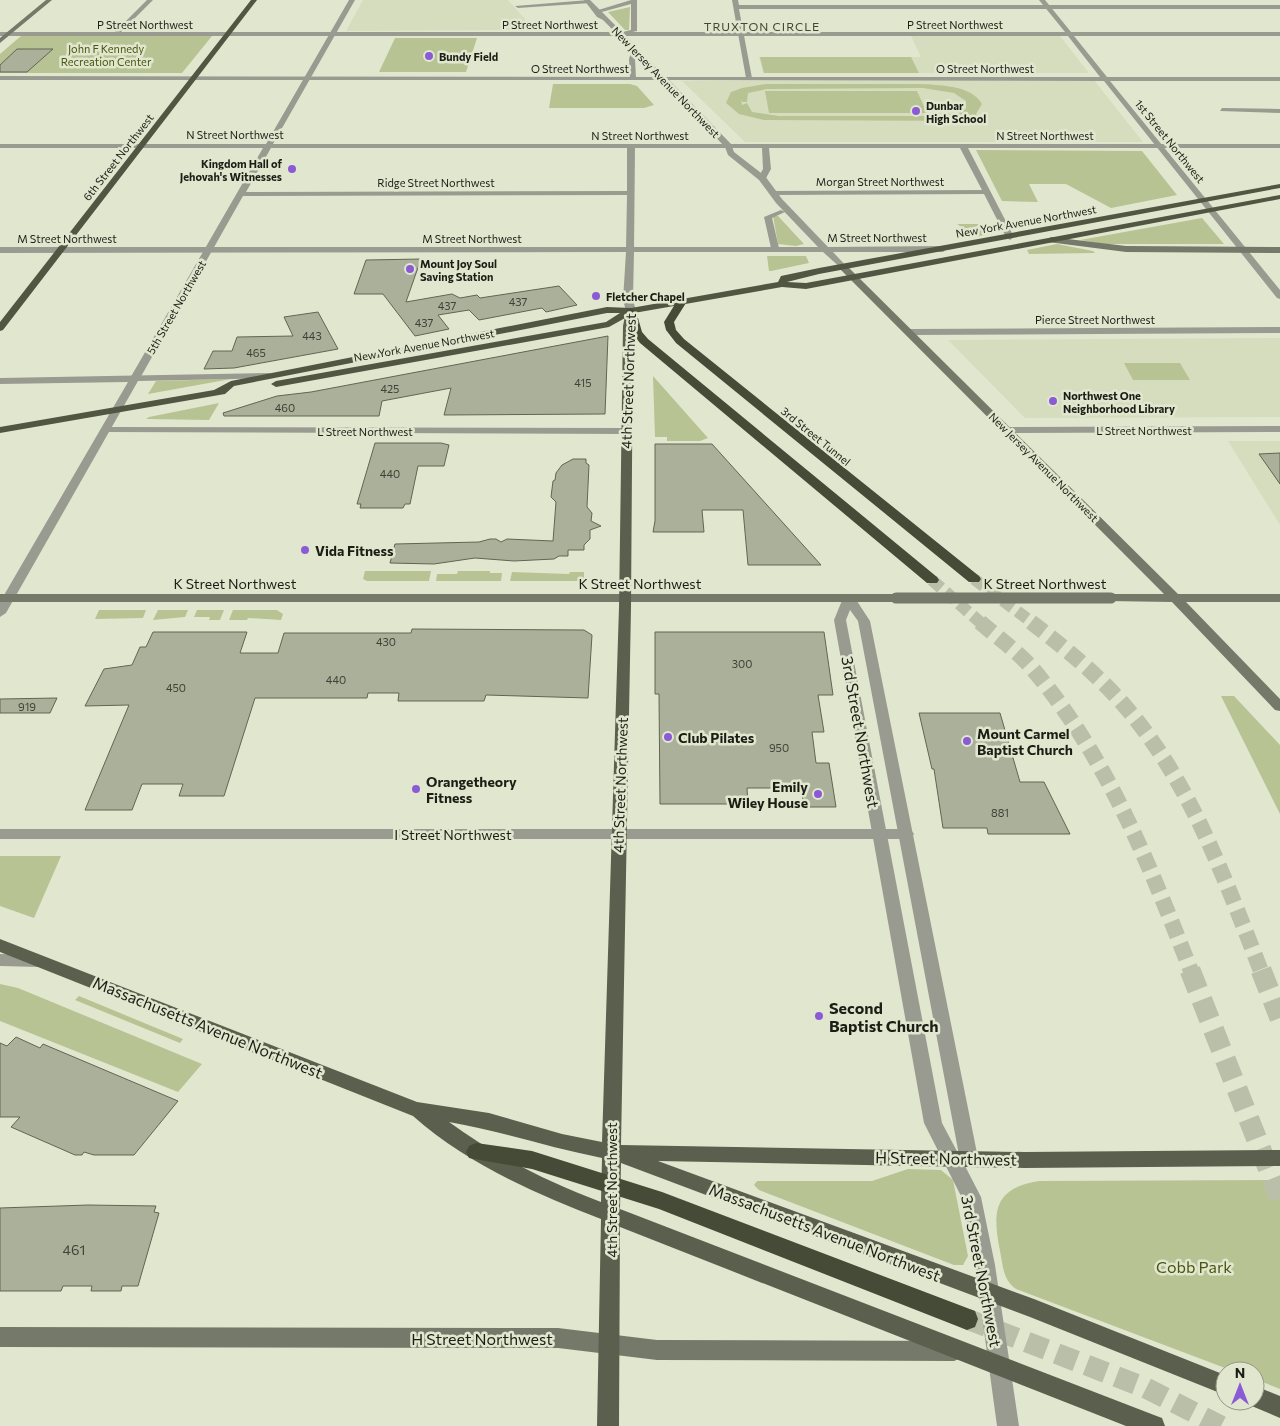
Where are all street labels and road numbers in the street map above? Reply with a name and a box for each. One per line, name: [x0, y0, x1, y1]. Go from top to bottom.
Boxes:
street label: P Street Northwest: [97, 18, 194, 31]
street label: P Street Northwest: [502, 18, 599, 31]
street label: P Street Northwest: [907, 18, 1004, 31]
street label: New Jersey Avenue Northwest: [609, 24, 723, 141]
street label: O Street Northwest: [531, 62, 630, 75]
street label: O Street Northwest: [936, 62, 1035, 75]
street label: 1st Street Northwest: [1132, 97, 1208, 186]
street label: 6th Street Northwest: [80, 111, 156, 203]
street label: N Street Northwest: [186, 128, 284, 141]
street label: N Street Northwest: [591, 129, 689, 142]
street label: N Street Northwest: [996, 129, 1094, 142]
street label: Morgan Street Northwest: [816, 175, 945, 188]
street label: Ridge Street Northwest: [377, 176, 495, 189]
street label: New York Avenue Northwest: [955, 202, 1098, 240]
street label: M Street Northwest: [827, 231, 927, 244]
street label: M Street Northwest: [17, 232, 117, 245]
street label: M Street Northwest: [422, 232, 522, 245]
street label: 5th Street Northwest: [144, 257, 208, 356]
street label: 4th Street Northwest: [617, 313, 639, 449]
street label: Pierce Street Northwest: [1035, 313, 1156, 326]
street label: New York Avenue Northwest: [353, 326, 496, 364]
street label: 3rd Street Tunnel: [779, 404, 853, 468]
street label: New Jersey Avenue Northwest: [986, 410, 1102, 525]
street label: L Street Northwest: [1096, 424, 1192, 437]
street label: L Street Northwest: [317, 425, 413, 438]
street label: K Street Northwest: [174, 575, 297, 592]
street label: K Street Northwest: [579, 575, 702, 592]
street label: K Street Northwest: [984, 575, 1107, 592]
street label: 3rd Street Northwest: [838, 654, 884, 810]
street label: 4th Street Northwest: [609, 717, 631, 853]
street label: I Street Northwest: [394, 826, 512, 843]
street label: Massachusetts Avenue Northwest: [90, 972, 326, 1082]
street label: 4th Street Northwest: [603, 1122, 620, 1258]
street label: H Street Northwest: [875, 1147, 1017, 1169]
street label: Massachusetts Avenue Northwest: [707, 1179, 944, 1285]
street label: 3rd Street Northwest: [958, 1194, 1006, 1349]
street label: H Street Northwest: [411, 1329, 553, 1348]

